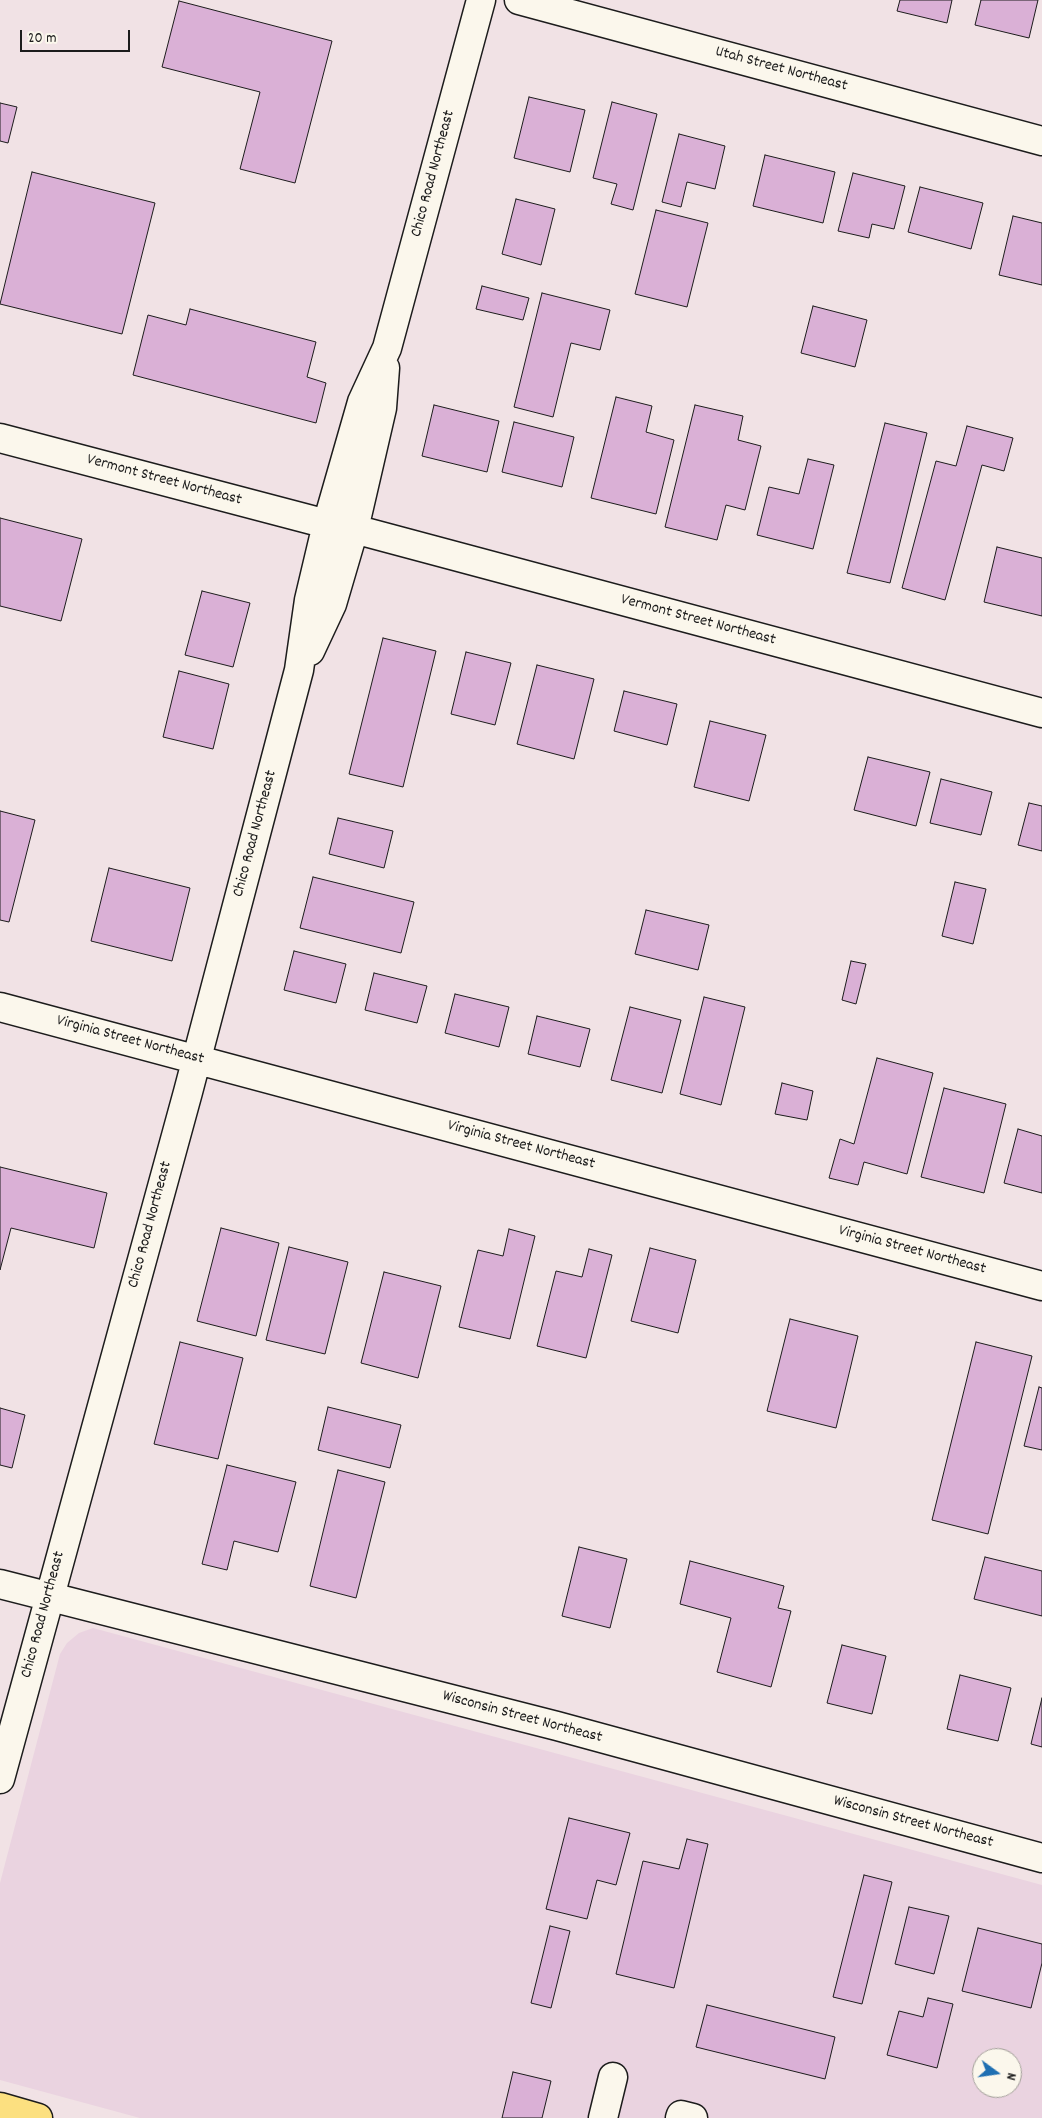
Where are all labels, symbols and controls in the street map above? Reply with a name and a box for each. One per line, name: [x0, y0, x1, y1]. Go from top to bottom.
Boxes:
scale bar: [22, 20, 132, 52]
text: 20 m: [28, 28, 56, 50]
street label: Utah Street Northeast: [713, 43, 849, 97]
street label: Chico Road Northeast: [408, 109, 460, 239]
street label: Vermont Street Northeast: [84, 451, 244, 511]
street label: Vermont Street Northeast: [618, 591, 778, 651]
street label: Chico Road Northeast: [230, 769, 282, 899]
street label: Virginia Street Northeast: [54, 1012, 206, 1070]
street label: Virginia Street Northeast: [445, 1117, 597, 1175]
street label: Chico Road Northeast: [125, 1160, 177, 1290]
street label: Virginia Street Northeast: [836, 1222, 988, 1280]
street label: Chico Road Northeast: [18, 1550, 70, 1680]
street label: Wisconsin Street Northeast: [440, 1687, 604, 1749]
street label: Wisconsin Street Northeast: [831, 1792, 995, 1854]
north arrow: [972, 2048, 1022, 2098]
text: N: [1000, 2071, 1021, 2082]

